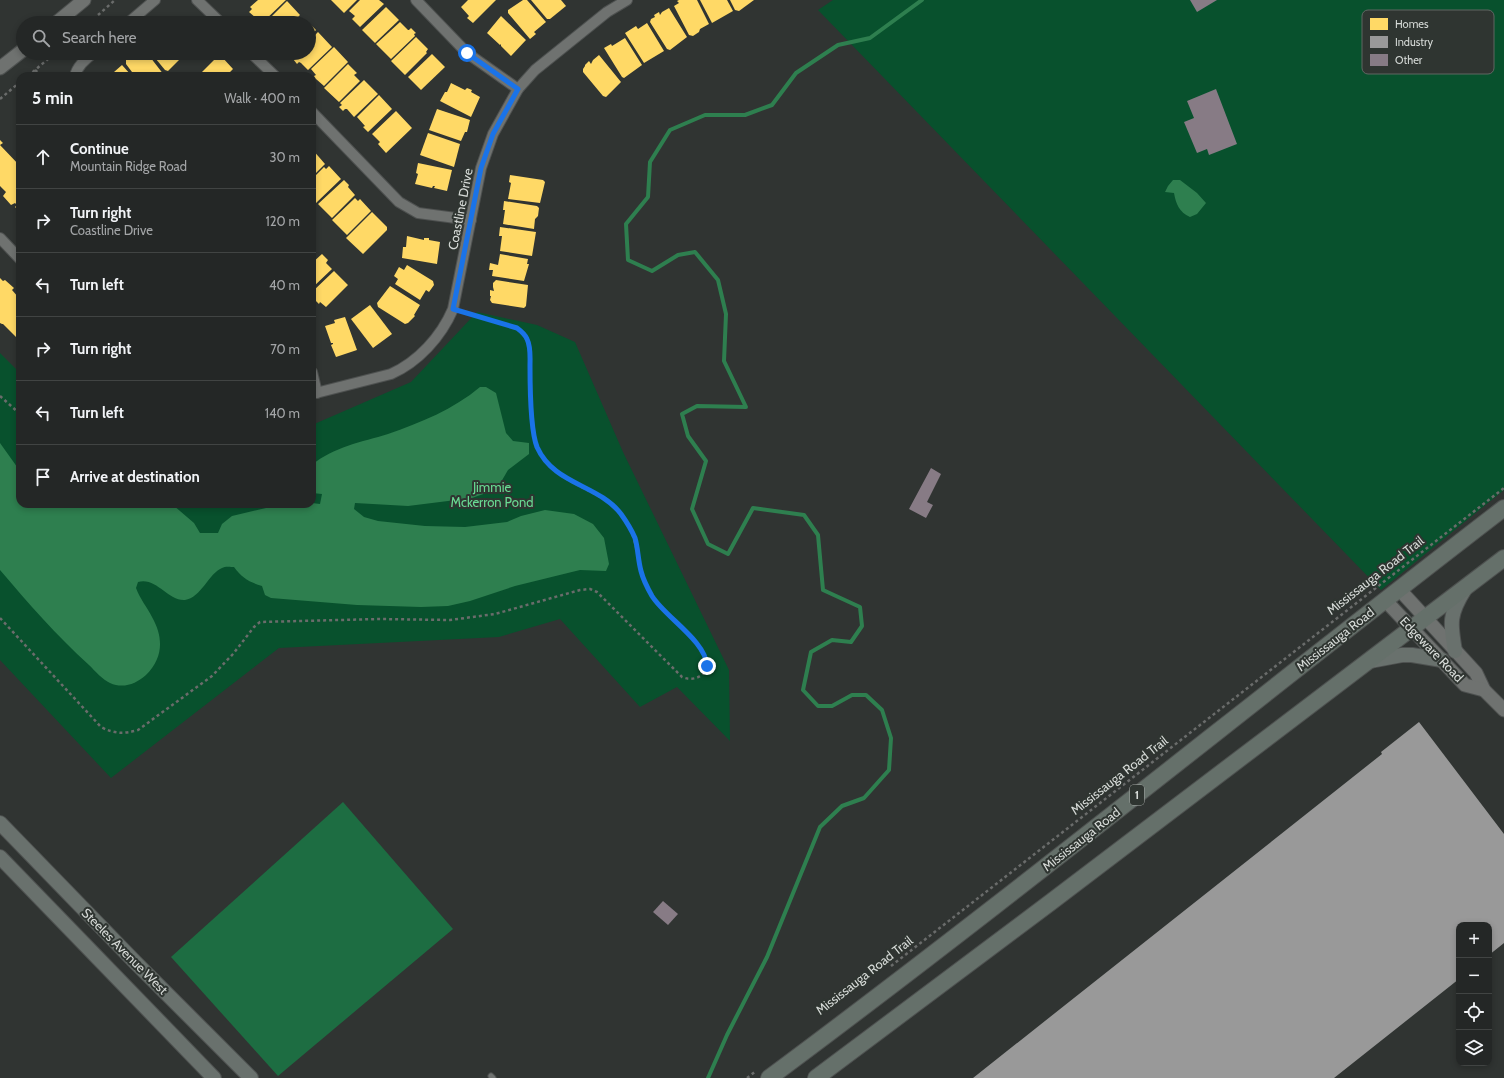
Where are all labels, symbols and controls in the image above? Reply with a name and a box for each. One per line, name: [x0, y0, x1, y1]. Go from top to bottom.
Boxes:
legend: [1362, 10, 1494, 74]
search box: [16, 16, 316, 60]
text: Homes: [1395, 17, 1429, 31]
icon: search: [30, 27, 52, 49]
text: Search here: [62, 29, 137, 47]
text: Industry: [1395, 35, 1433, 49]
route start: [458, 44, 476, 62]
text: Other: [1395, 53, 1423, 67]
text: 5 min: [32, 88, 73, 108]
text: Walk · 400 m: [224, 90, 300, 106]
text: Continue: [70, 140, 129, 158]
icon: ahead: [32, 146, 54, 168]
text: 30 m: [270, 149, 300, 165]
text: Mountain Ridge Road: [70, 158, 187, 174]
street label: Coastline Drive: [444, 166, 476, 251]
text: Turn right: [70, 204, 131, 222]
icon: right: [32, 210, 54, 232]
text: 120 m: [266, 213, 300, 229]
text: Coastline Drive: [70, 222, 153, 238]
icon: left: [32, 274, 54, 296]
text: Turn left: [70, 276, 124, 294]
text: 40 m: [269, 277, 300, 293]
icon: right: [32, 338, 54, 360]
text: Turn right: [70, 340, 131, 358]
text: 70 m: [270, 341, 300, 357]
icon: left: [32, 402, 54, 424]
text: Turn left: [70, 404, 124, 422]
text: 140 m: [265, 405, 300, 421]
icon: arrive: [32, 466, 54, 488]
text: Arrive at destination: [70, 468, 200, 486]
park label: Jimmie Mckerron Pond: [451, 479, 533, 510]
street label: Mississauga Road Trail: [1323, 532, 1427, 618]
street label: Mississauga Road: [1293, 604, 1377, 674]
street label: Edgeware Road: [1397, 613, 1467, 685]
route end: [698, 657, 716, 675]
street label: Mississauga Road Trail: [1067, 732, 1171, 818]
road number: 1: [1130, 785, 1144, 805]
street label: Mississauga Road: [1039, 804, 1123, 874]
street label: Steeles Avenue West: [79, 905, 172, 998]
map controls: [1456, 922, 1492, 1066]
button: +: [1456, 922, 1492, 958]
street label: Mississauga Road Trail: [812, 932, 916, 1018]
button: −: [1456, 958, 1492, 994]
button: locate: [1456, 994, 1492, 1030]
button: layers: [1456, 1030, 1492, 1066]

